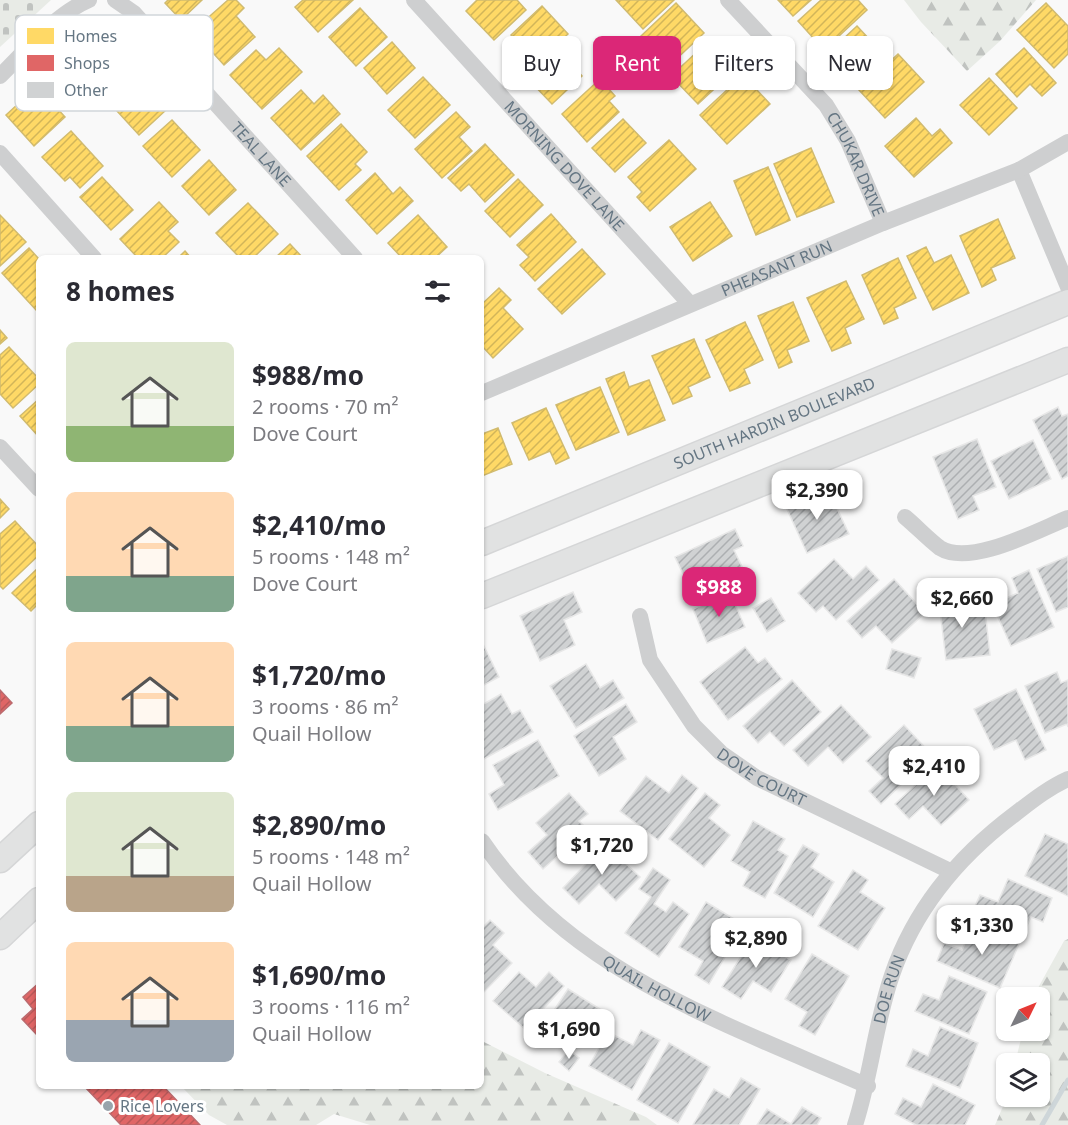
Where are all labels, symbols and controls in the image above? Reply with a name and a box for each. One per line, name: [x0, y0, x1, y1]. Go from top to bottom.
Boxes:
legend: [15, 15, 213, 111]
text: Homes: [64, 25, 117, 47]
chip: Buy: [502, 36, 581, 90]
chip: Rent: [593, 36, 681, 90]
chip: Filters: [693, 36, 795, 90]
chip: New: [807, 36, 893, 90]
text: Shops: [64, 52, 110, 74]
text: Other: [64, 79, 108, 101]
street label: MORNING DOVE LANE: [500, 96, 630, 236]
street label: CHUKAR DRIVE: [822, 107, 890, 220]
street label: TEAL LANE: [226, 117, 296, 191]
street label: PHEASANT RUN: [718, 235, 836, 301]
text: 8 homes: [66, 273, 175, 309]
icon: filters: [421, 275, 454, 308]
text: $988/mo: [252, 357, 364, 393]
icon: home: [114, 366, 186, 438]
street label: SOUTH HARDIN BOULEVARD: [670, 372, 878, 474]
text: 2 rooms · 70 m²: [252, 393, 399, 420]
text: Dove Court: [252, 420, 358, 447]
pin: $2,390: [768, 470, 866, 521]
text: $2,390: [786, 476, 848, 503]
text: $2,410/mo: [252, 507, 386, 543]
icon: home: [114, 516, 186, 588]
text: 5 rooms · 148 m²: [252, 543, 410, 570]
pin: $988: [683, 567, 755, 618]
text: Dove Court: [252, 570, 358, 597]
text: $988: [696, 573, 742, 600]
pin: $2,660: [913, 578, 1011, 629]
text: $2,660: [931, 584, 993, 611]
text: $1,720/mo: [252, 657, 386, 693]
icon: home: [114, 666, 186, 738]
text: 3 rooms · 86 m²: [252, 693, 399, 720]
text: Quail Hollow: [252, 720, 371, 747]
street label: DOVE COURT: [713, 743, 810, 811]
pin: $2,410: [885, 746, 983, 797]
text: $2,410: [903, 752, 965, 779]
text: $2,890/mo: [252, 807, 386, 843]
icon: home: [114, 816, 186, 888]
pin: $1,720: [553, 825, 651, 876]
text: $1,720: [571, 831, 633, 858]
text: 5 rooms · 148 m²: [252, 843, 410, 870]
text: Quail Hollow: [252, 870, 371, 897]
pin: $1,330: [933, 905, 1031, 956]
text: $1,330: [951, 911, 1013, 938]
pin: $2,890: [707, 918, 805, 969]
text: $2,890: [725, 924, 787, 951]
street label: QUAIL HOLLOW: [598, 950, 714, 1027]
street label: DOE RUN: [868, 951, 910, 1026]
text: $1,690/mo: [252, 957, 386, 993]
icon: home: [114, 966, 186, 1038]
north arrow: [996, 987, 1050, 1041]
map controls: [996, 987, 1050, 1107]
text: 3 rooms · 116 m²: [252, 993, 410, 1020]
pin: $1,690: [520, 1009, 618, 1060]
text: $1,690: [538, 1015, 600, 1042]
text: Quail Hollow: [252, 1020, 371, 1047]
button: layers: [996, 1053, 1050, 1107]
place label: Rice Lovers: [120, 1095, 204, 1117]
marker: Rice Lovers: [101, 1099, 115, 1113]

